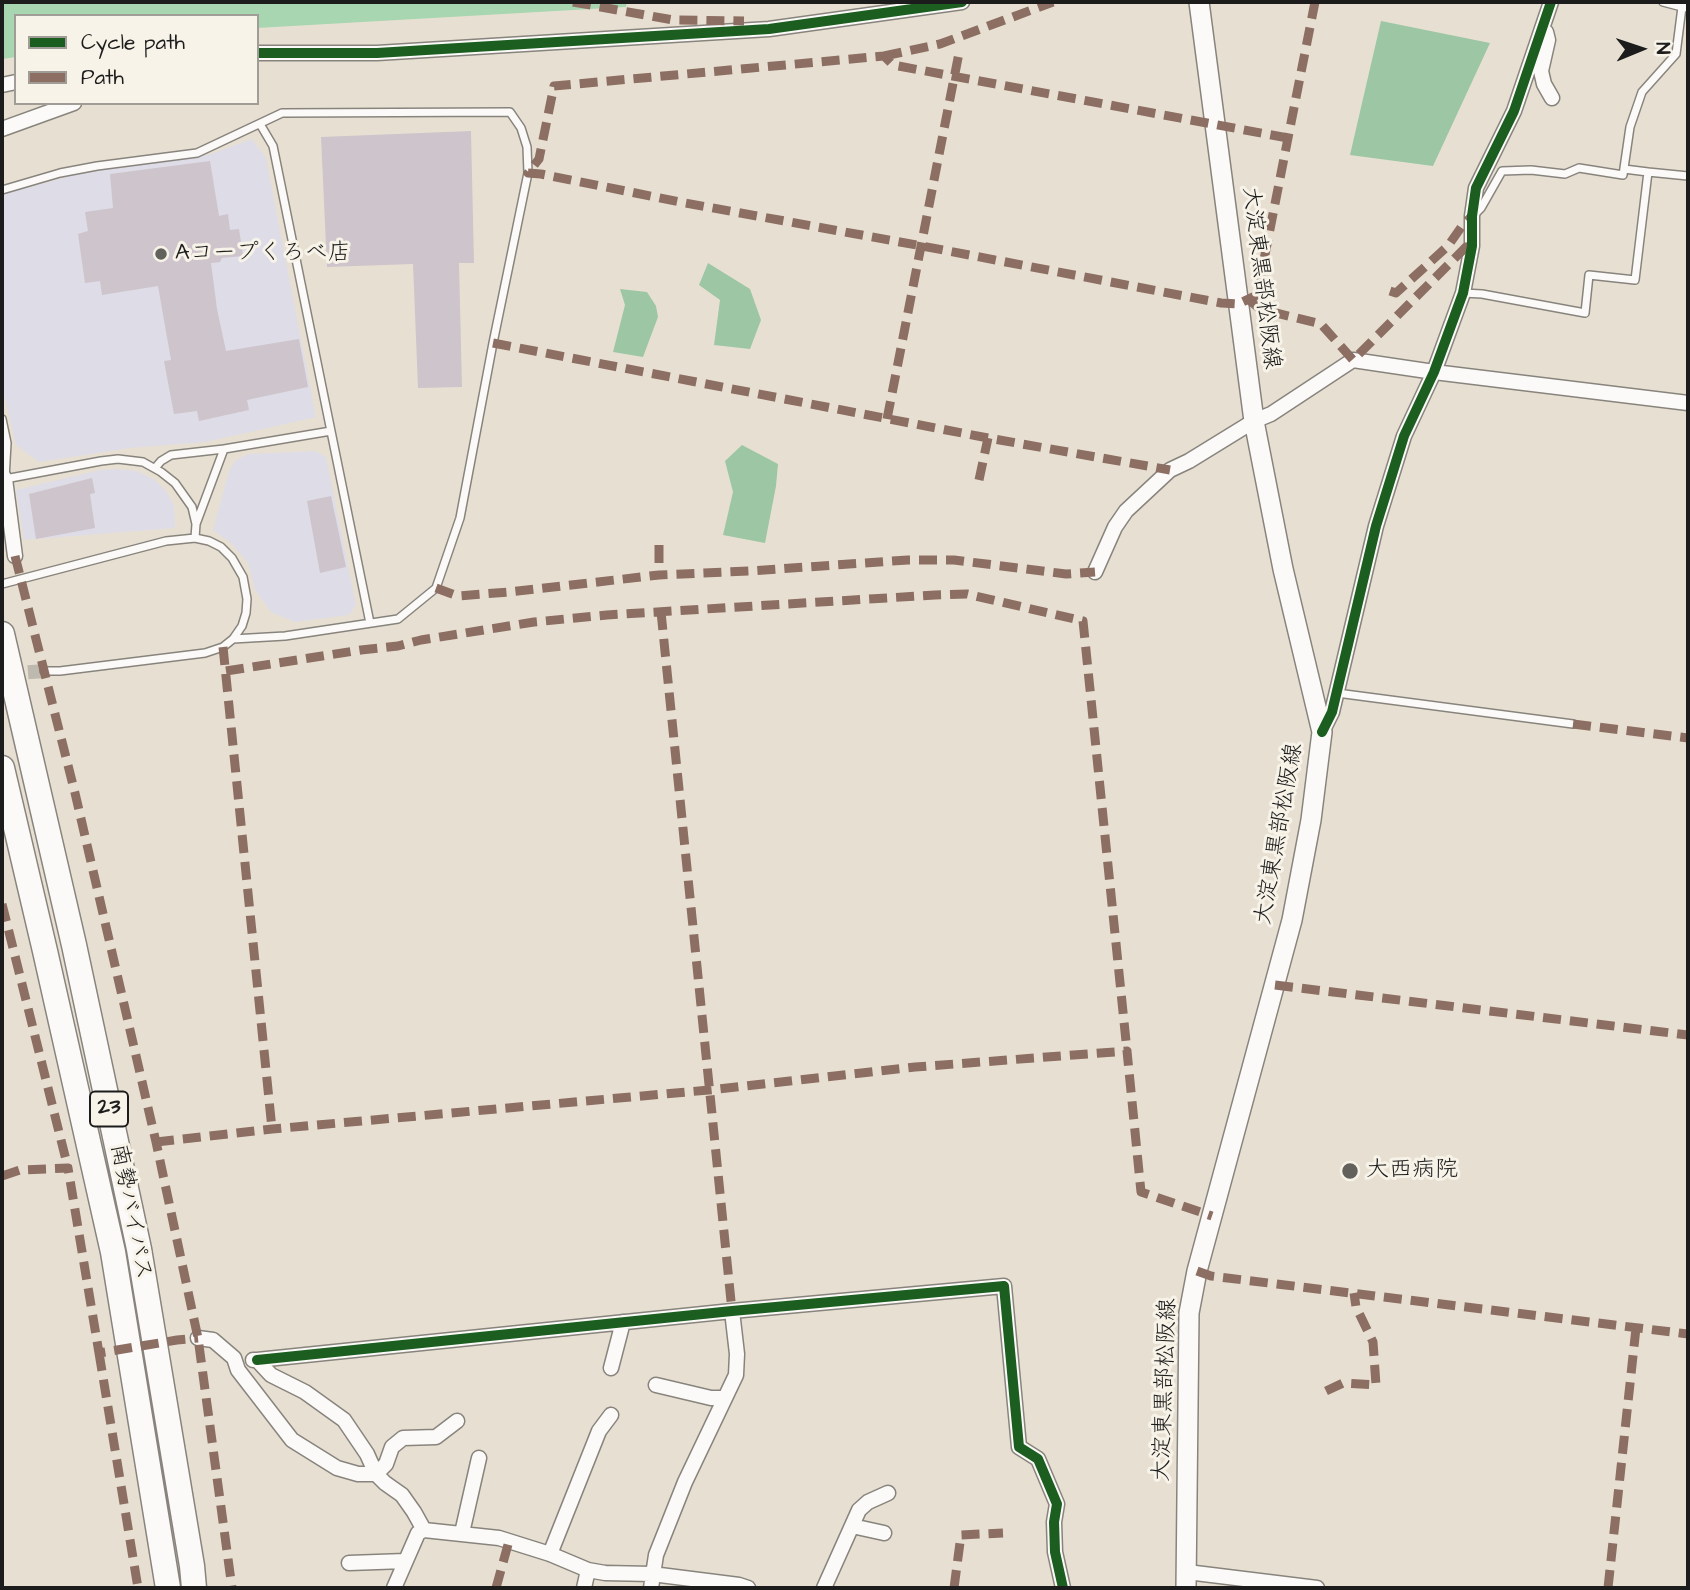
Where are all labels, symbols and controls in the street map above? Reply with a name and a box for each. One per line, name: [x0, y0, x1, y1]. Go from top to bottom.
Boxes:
legend: [14, 14, 259, 105]
north arrow: [1606, 14, 1676, 84]
text: Cycle path: [81, 28, 185, 57]
text: N: [1649, 42, 1676, 55]
text: Path: [81, 63, 124, 92]
street label: 大淀東黒部松阪線: [1235, 185, 1285, 371]
place label: Aコープくろべ店: [175, 240, 351, 268]
marker: Aコープくろべ店: [153, 246, 169, 262]
street label: 大淀東黒部松阪線: [1250, 741, 1310, 927]
road number: 23: [90, 1092, 128, 1126]
street label: 南勢バイパス: [103, 1142, 157, 1282]
place label: 大西病院: [1366, 1157, 1458, 1185]
marker: 大西病院: [1340, 1161, 1360, 1181]
street label: 大淀東黒部松阪線: [1149, 1298, 1183, 1482]

